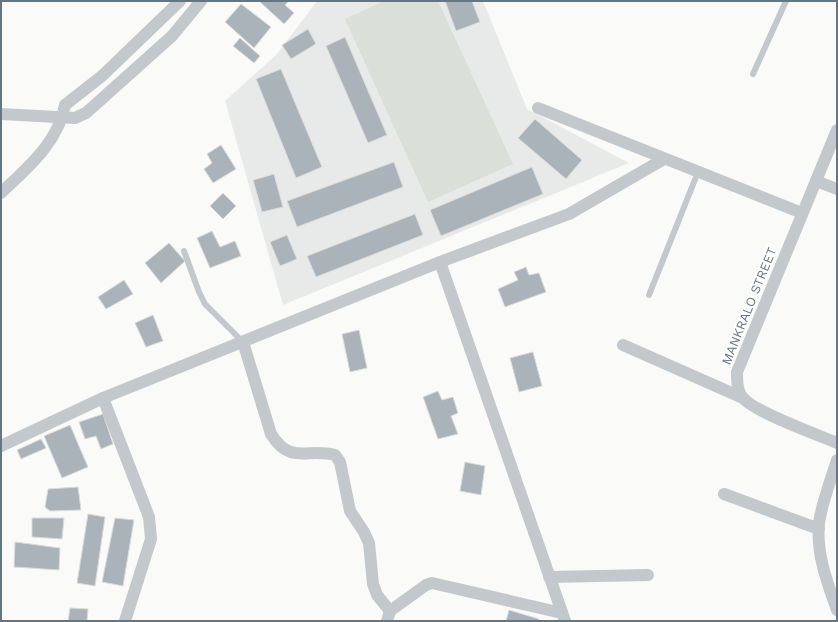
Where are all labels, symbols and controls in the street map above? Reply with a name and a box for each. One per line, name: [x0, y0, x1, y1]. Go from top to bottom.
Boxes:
street label: MANKRALO STREET: [719, 245, 780, 367]

